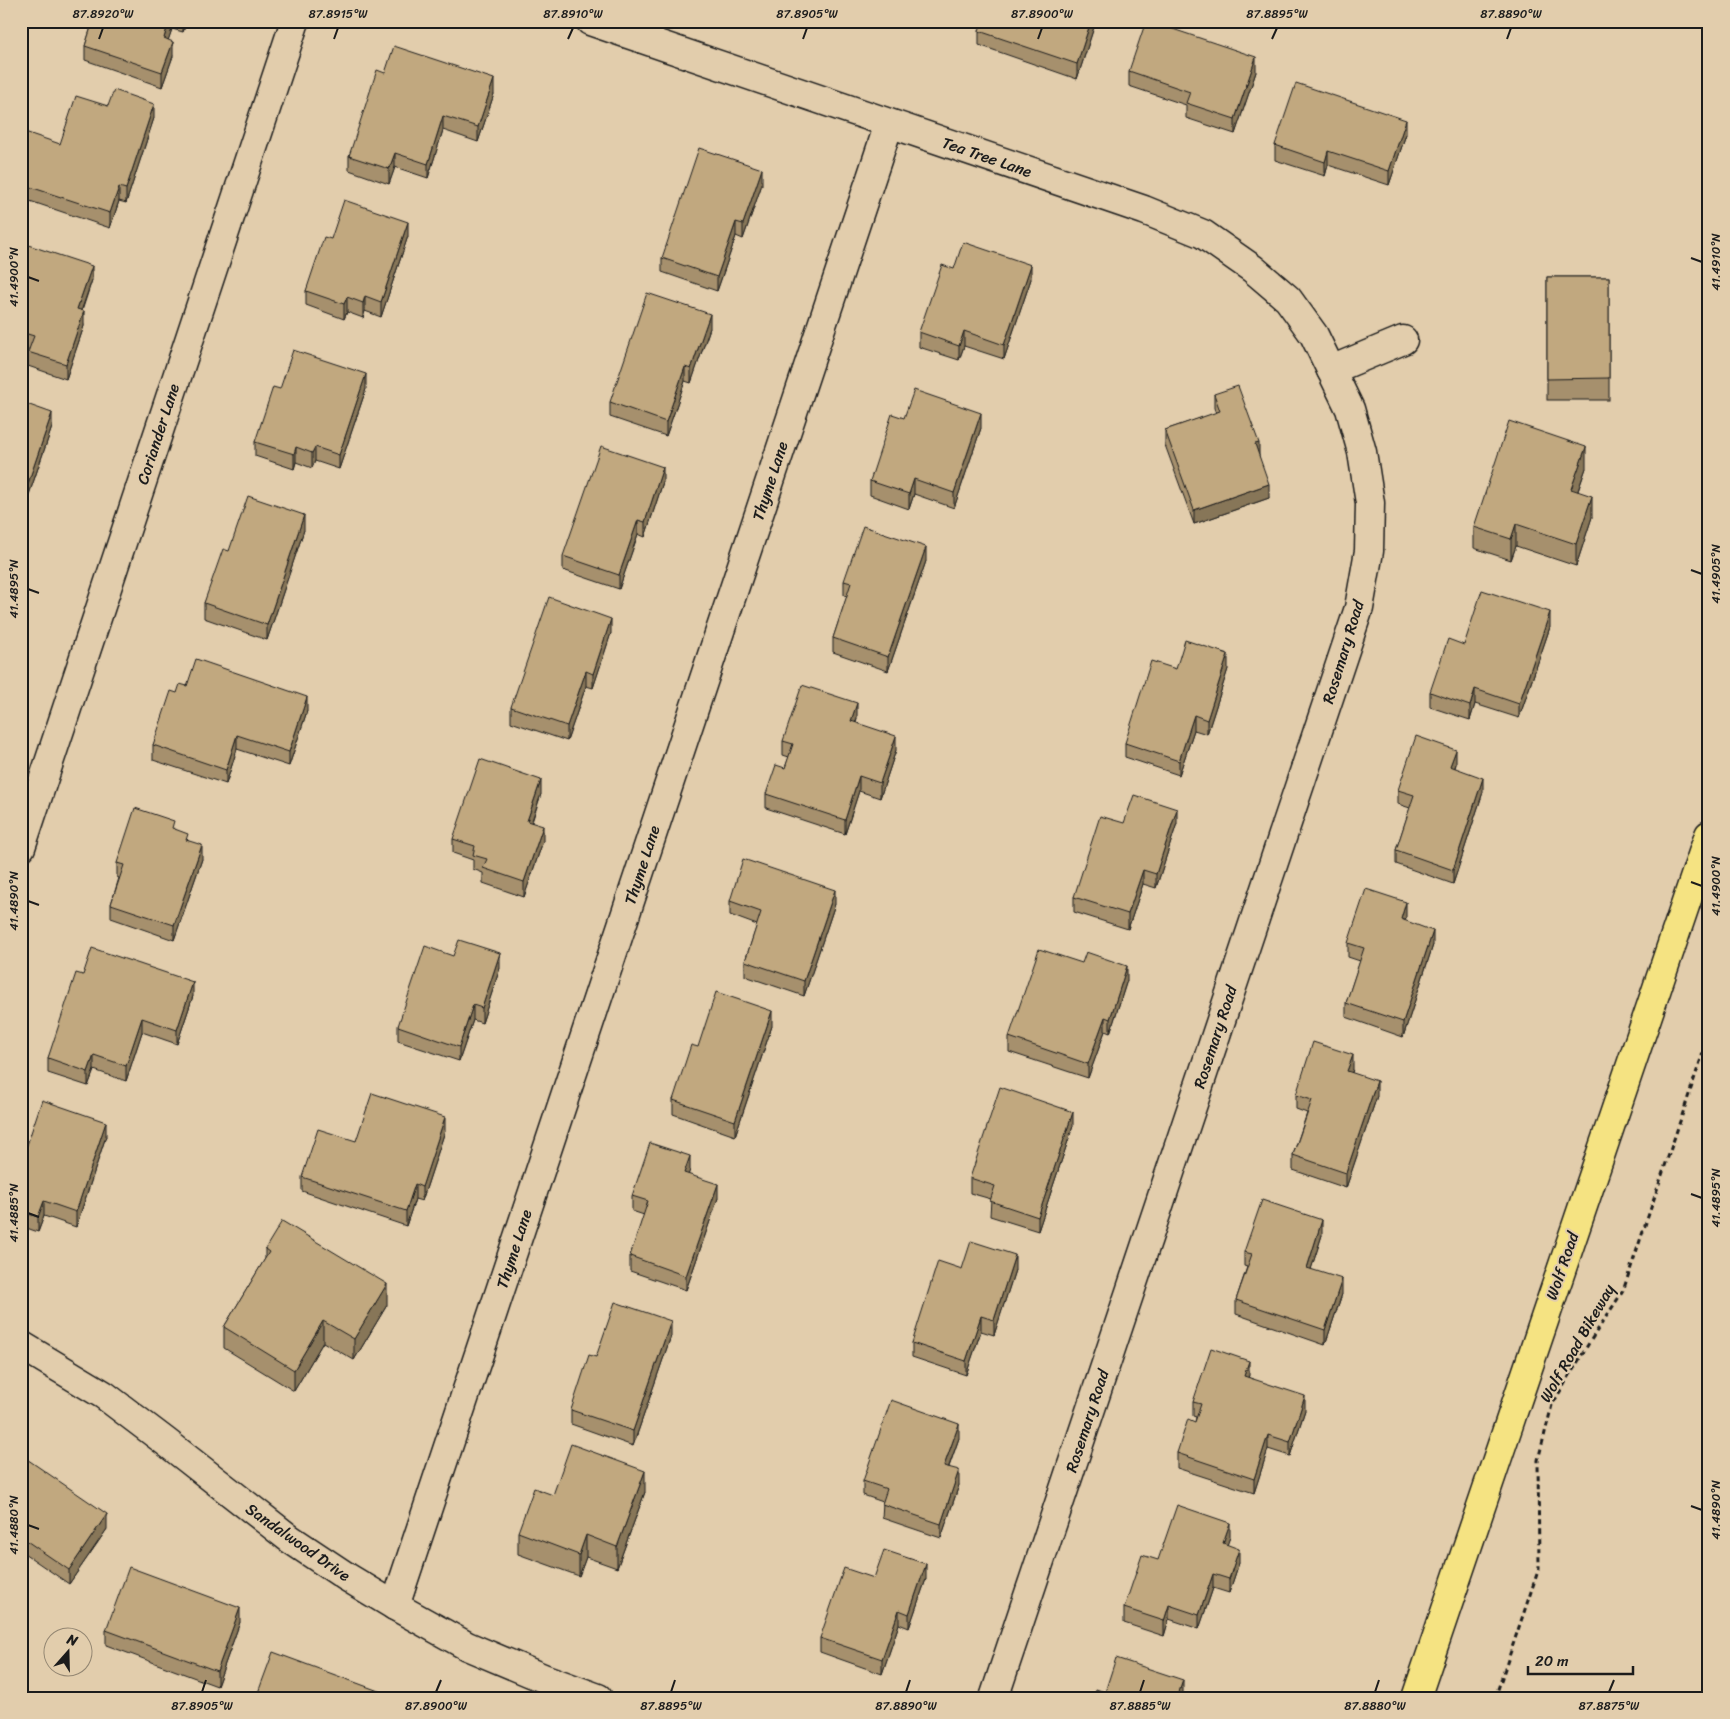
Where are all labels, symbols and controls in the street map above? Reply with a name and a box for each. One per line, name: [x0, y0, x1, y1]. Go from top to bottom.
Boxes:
text: 87.8920°W: [72, 3, 134, 25]
text: 87.8915°W: [308, 3, 368, 25]
text: 87.8910°W: [543, 3, 603, 25]
text: 87.8905°W: [776, 3, 839, 25]
text: 87.8900°W: [1011, 3, 1074, 25]
text: 87.8895°W: [1246, 3, 1308, 25]
text: 87.8890°W: [1480, 3, 1543, 25]
street label: Tea Tree Lane: [938, 128, 1036, 186]
text: 41.4910°N: [1705, 233, 1727, 291]
text: 41.4900°N: [3, 246, 25, 307]
street label: Coriander Lane: [128, 379, 188, 488]
street label: Thyme Lane: [744, 437, 797, 524]
text: 41.4905°N: [1705, 544, 1727, 604]
text: 41.4895°N: [3, 559, 25, 619]
street label: Rosemary Road: [1313, 595, 1373, 707]
street label: Thyme Lane: [616, 821, 669, 908]
text: 41.4900°N: [1705, 855, 1727, 916]
text: 41.4890°N: [3, 871, 25, 931]
street label: Rosemary Road: [1185, 980, 1246, 1092]
text: 41.4895°N: [1705, 1168, 1727, 1228]
text: 41.4885°N: [3, 1183, 25, 1243]
street label: Thyme Lane: [488, 1205, 541, 1292]
street label: Wolf Road: [1537, 1227, 1588, 1304]
street label: Wolf Road Bikeway: [1531, 1277, 1623, 1408]
street label: Rosemary Road: [1057, 1364, 1118, 1476]
text: 41.4890°N: [1705, 1480, 1727, 1540]
text: 41.4880°N: [3, 1495, 25, 1555]
street label: Sandalwood Drive: [239, 1495, 357, 1589]
north arrow: [42, 1626, 92, 1676]
text: N: [63, 1627, 81, 1654]
scale bar: [1528, 1644, 1632, 1676]
text: 20 m: [1535, 1648, 1569, 1674]
text: 87.8905°W: [171, 1695, 234, 1717]
text: 87.8900°W: [405, 1695, 468, 1717]
text: 87.8895°W: [640, 1695, 702, 1717]
text: 87.8890°W: [875, 1695, 938, 1717]
text: 87.8885°W: [1109, 1695, 1171, 1717]
text: 87.8880°W: [1344, 1695, 1406, 1717]
text: 87.8875°W: [1579, 1695, 1640, 1717]

